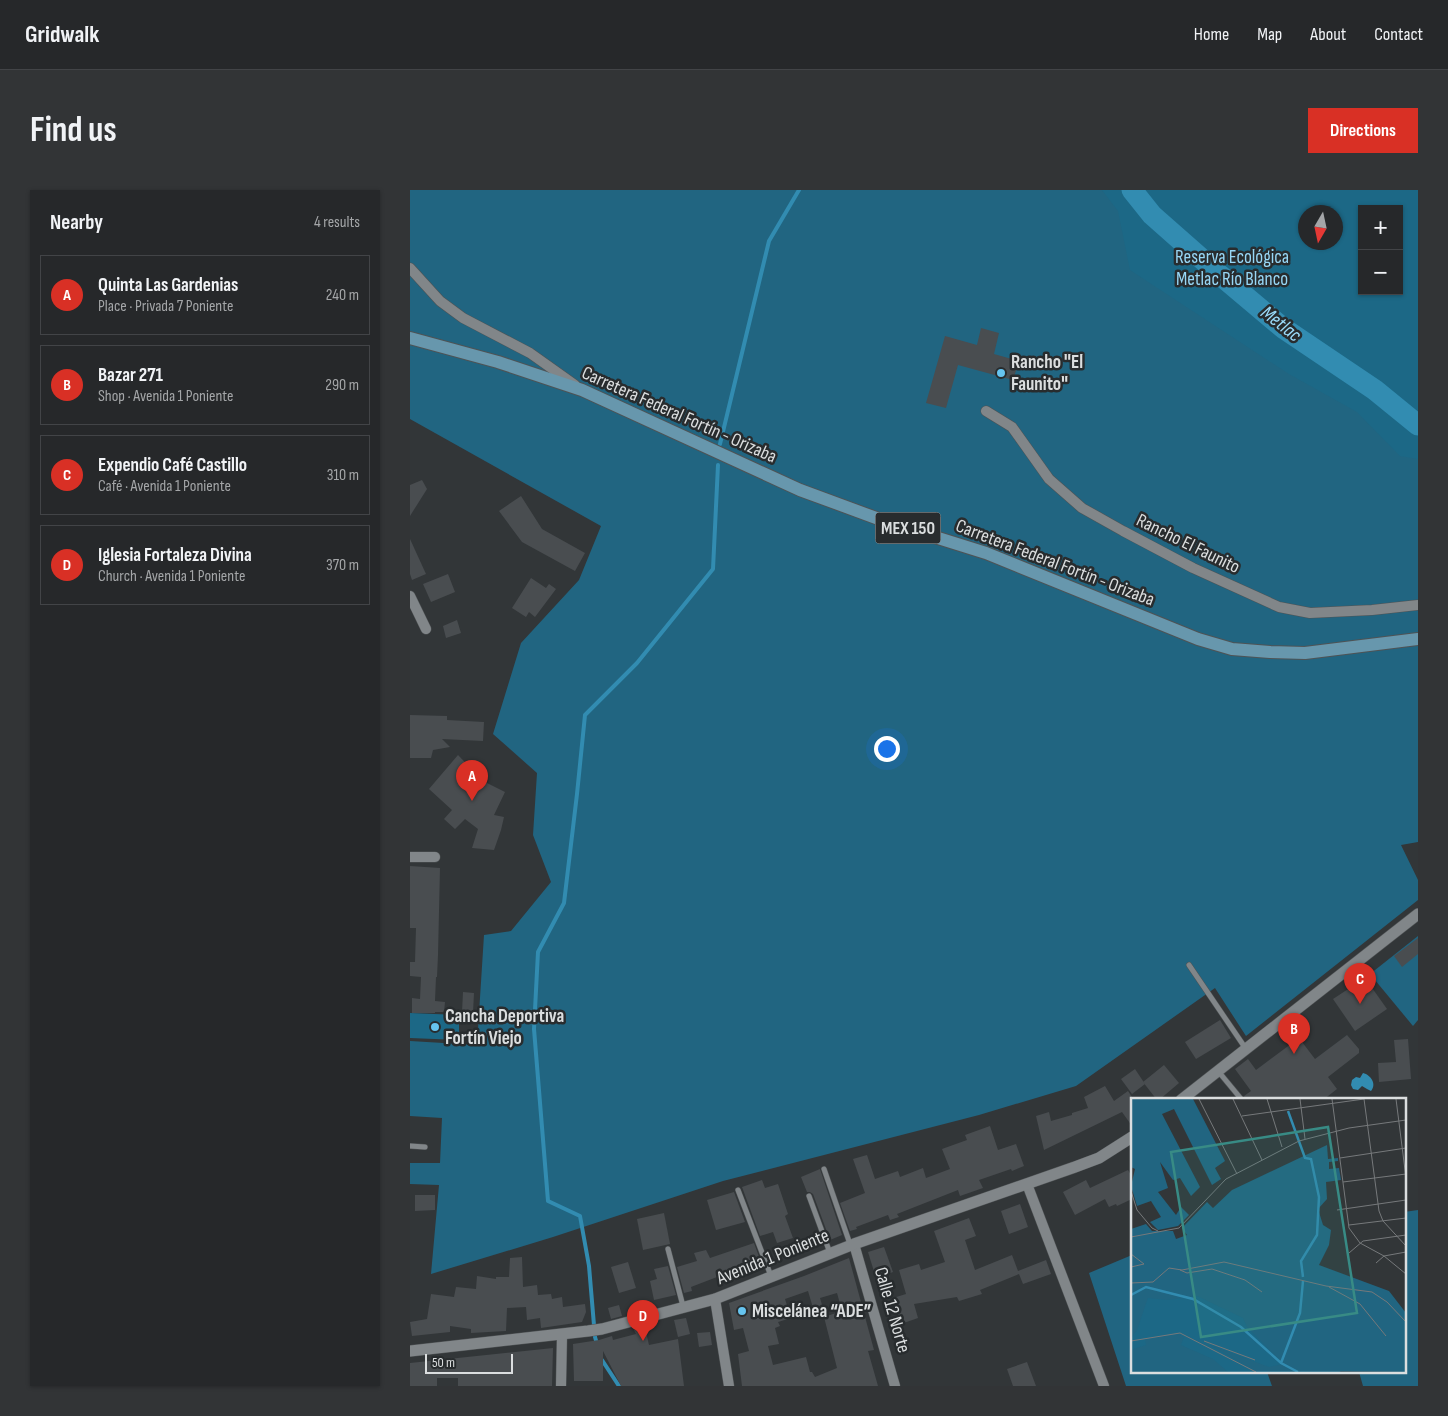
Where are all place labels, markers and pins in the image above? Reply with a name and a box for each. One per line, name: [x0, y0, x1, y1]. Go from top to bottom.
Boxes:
place label: Rancho ''El Faunito'': [1011, 351, 1083, 396]
marker: Rancho ''El Faunito'': [995, 367, 1007, 379]
pin: A: [456, 760, 488, 801]
pin: C: [1344, 963, 1376, 1004]
place label: Cancha Deportiva Fortín Viejo: [445, 1005, 564, 1050]
pin: B: [1278, 1013, 1310, 1054]
marker: Cancha Deportiva Fortín Viejo: [429, 1021, 441, 1033]
pin: D: [627, 1300, 659, 1341]
place label: Miscelánea “ADE”: [752, 1300, 872, 1323]
marker: Miscelánea “ADE”: [736, 1305, 748, 1317]

